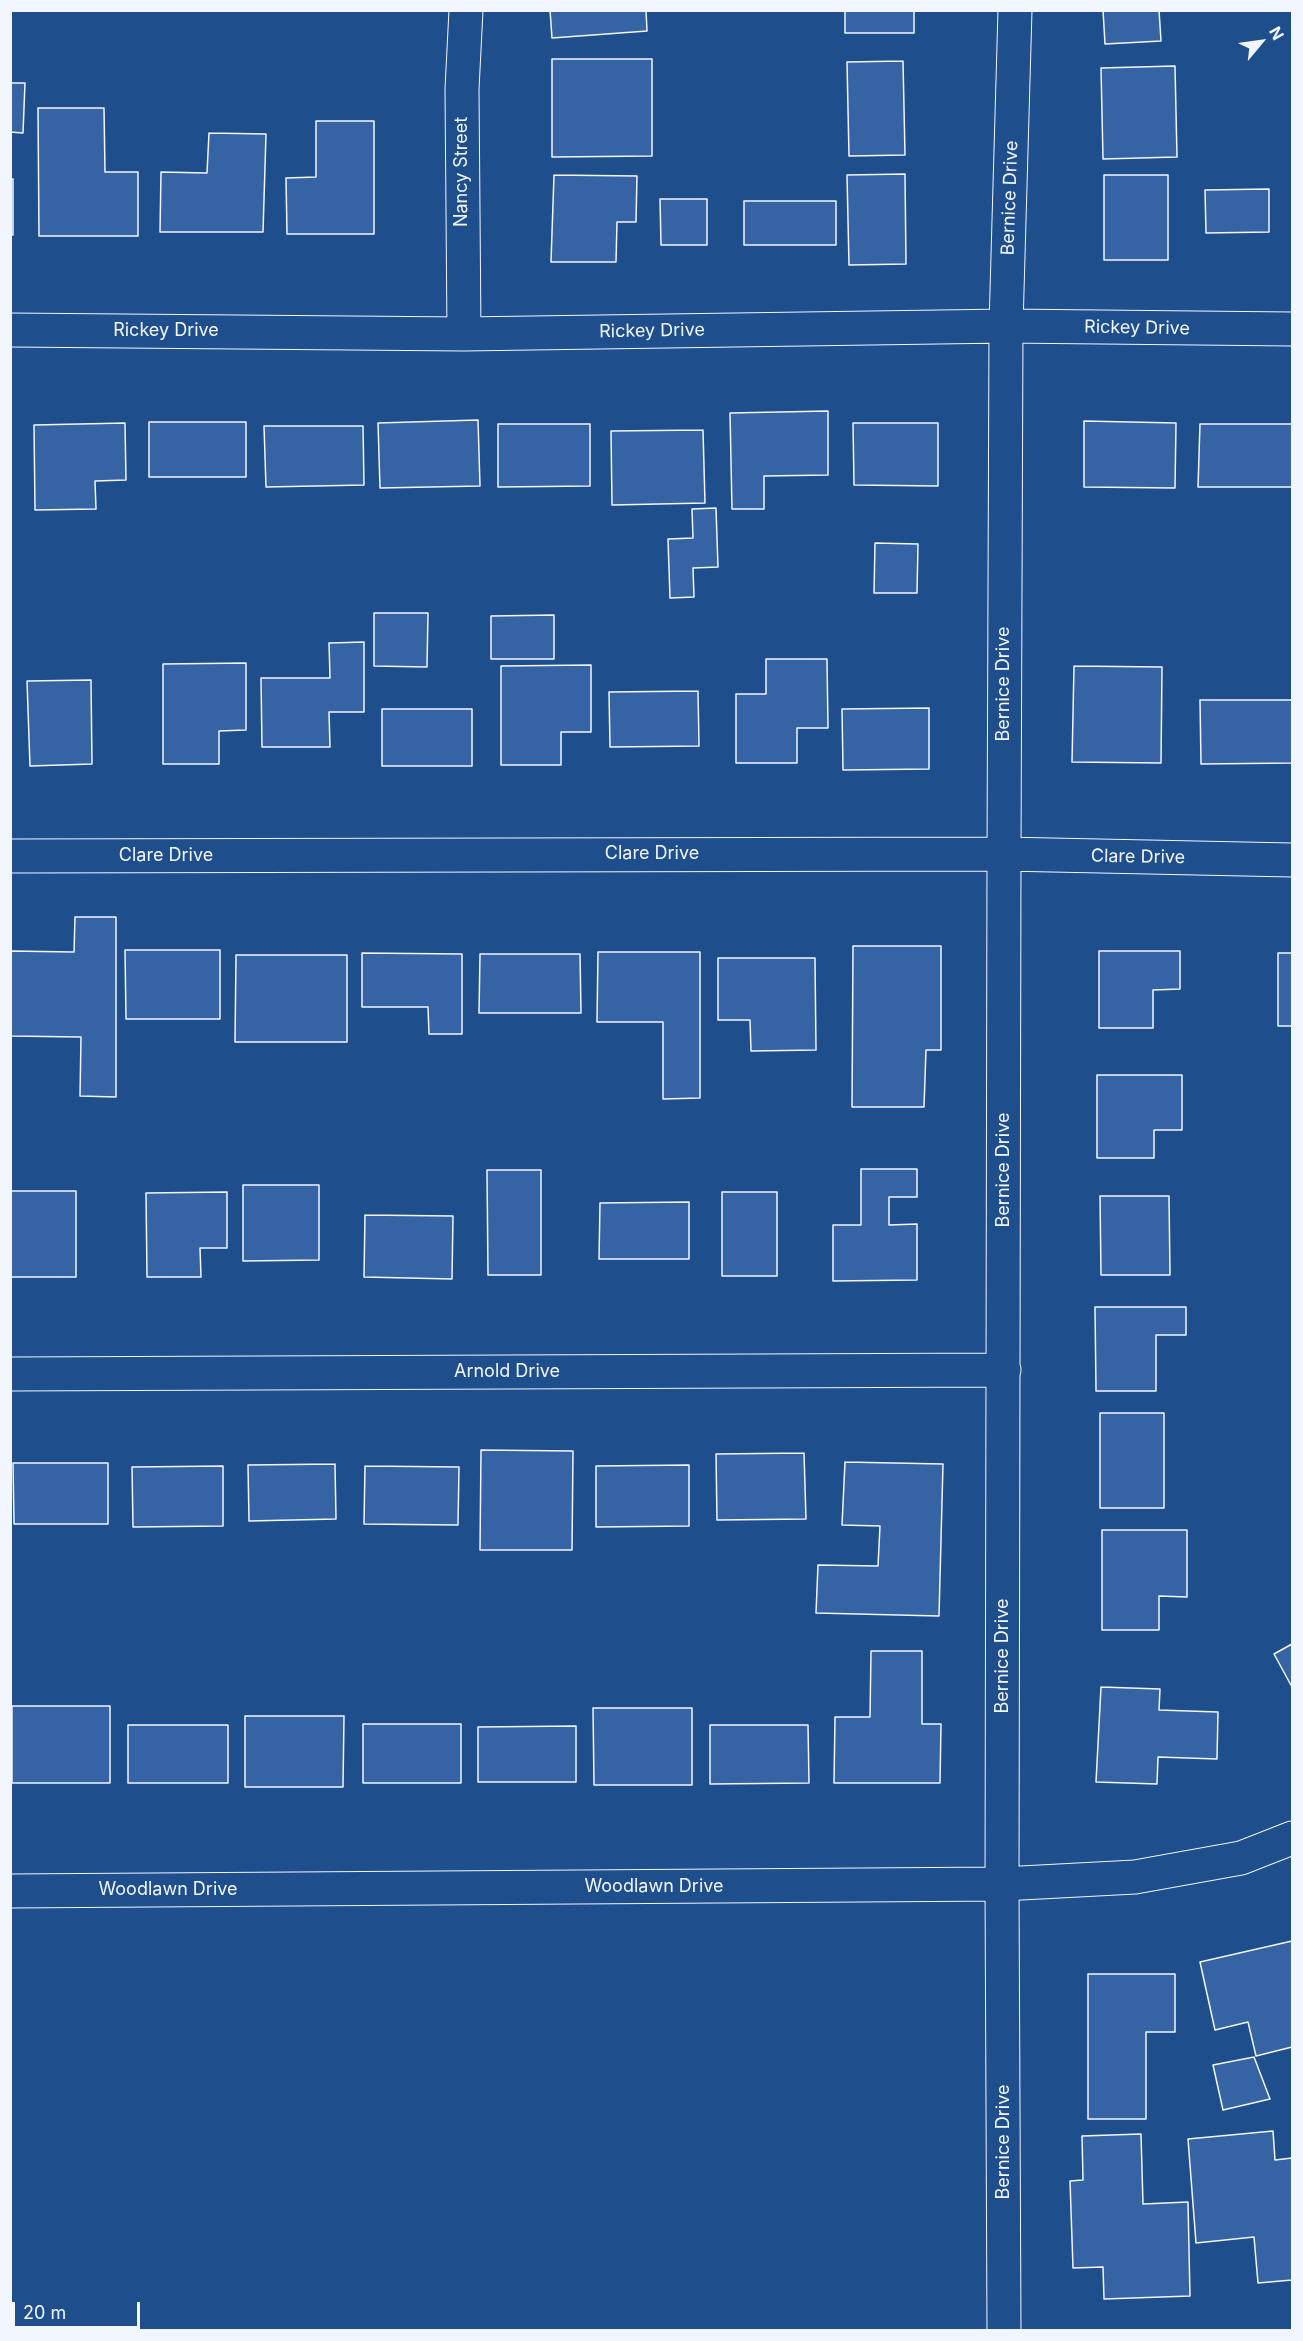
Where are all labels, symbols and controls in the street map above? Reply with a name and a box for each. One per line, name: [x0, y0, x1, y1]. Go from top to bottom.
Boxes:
north arrow: [1231, 12, 1291, 72]
text: N: [1265, 23, 1288, 43]
street label: Nancy Street: [451, 117, 473, 227]
street label: Bernice Drive: [997, 140, 1023, 256]
street label: Rickey Drive: [1084, 316, 1190, 340]
street label: Rickey Drive: [599, 319, 705, 343]
street label: Rickey Drive: [113, 320, 219, 342]
street label: Bernice Drive: [993, 627, 1015, 741]
street label: Clare Drive: [605, 843, 699, 865]
street label: Clare Drive: [119, 845, 213, 867]
street label: Clare Drive: [1091, 845, 1185, 869]
street label: Bernice Drive: [993, 1113, 1015, 1227]
street label: Arnold Drive: [454, 1361, 560, 1383]
street label: Bernice Drive: [992, 1599, 1014, 1713]
street label: Woodlawn Drive: [585, 1876, 723, 1898]
street label: Woodlawn Drive: [99, 1879, 237, 1901]
street label: Bernice Drive: [993, 2085, 1015, 2199]
scale bar: [15, 2290, 142, 2328]
text: 20 m: [23, 2302, 66, 2323]

